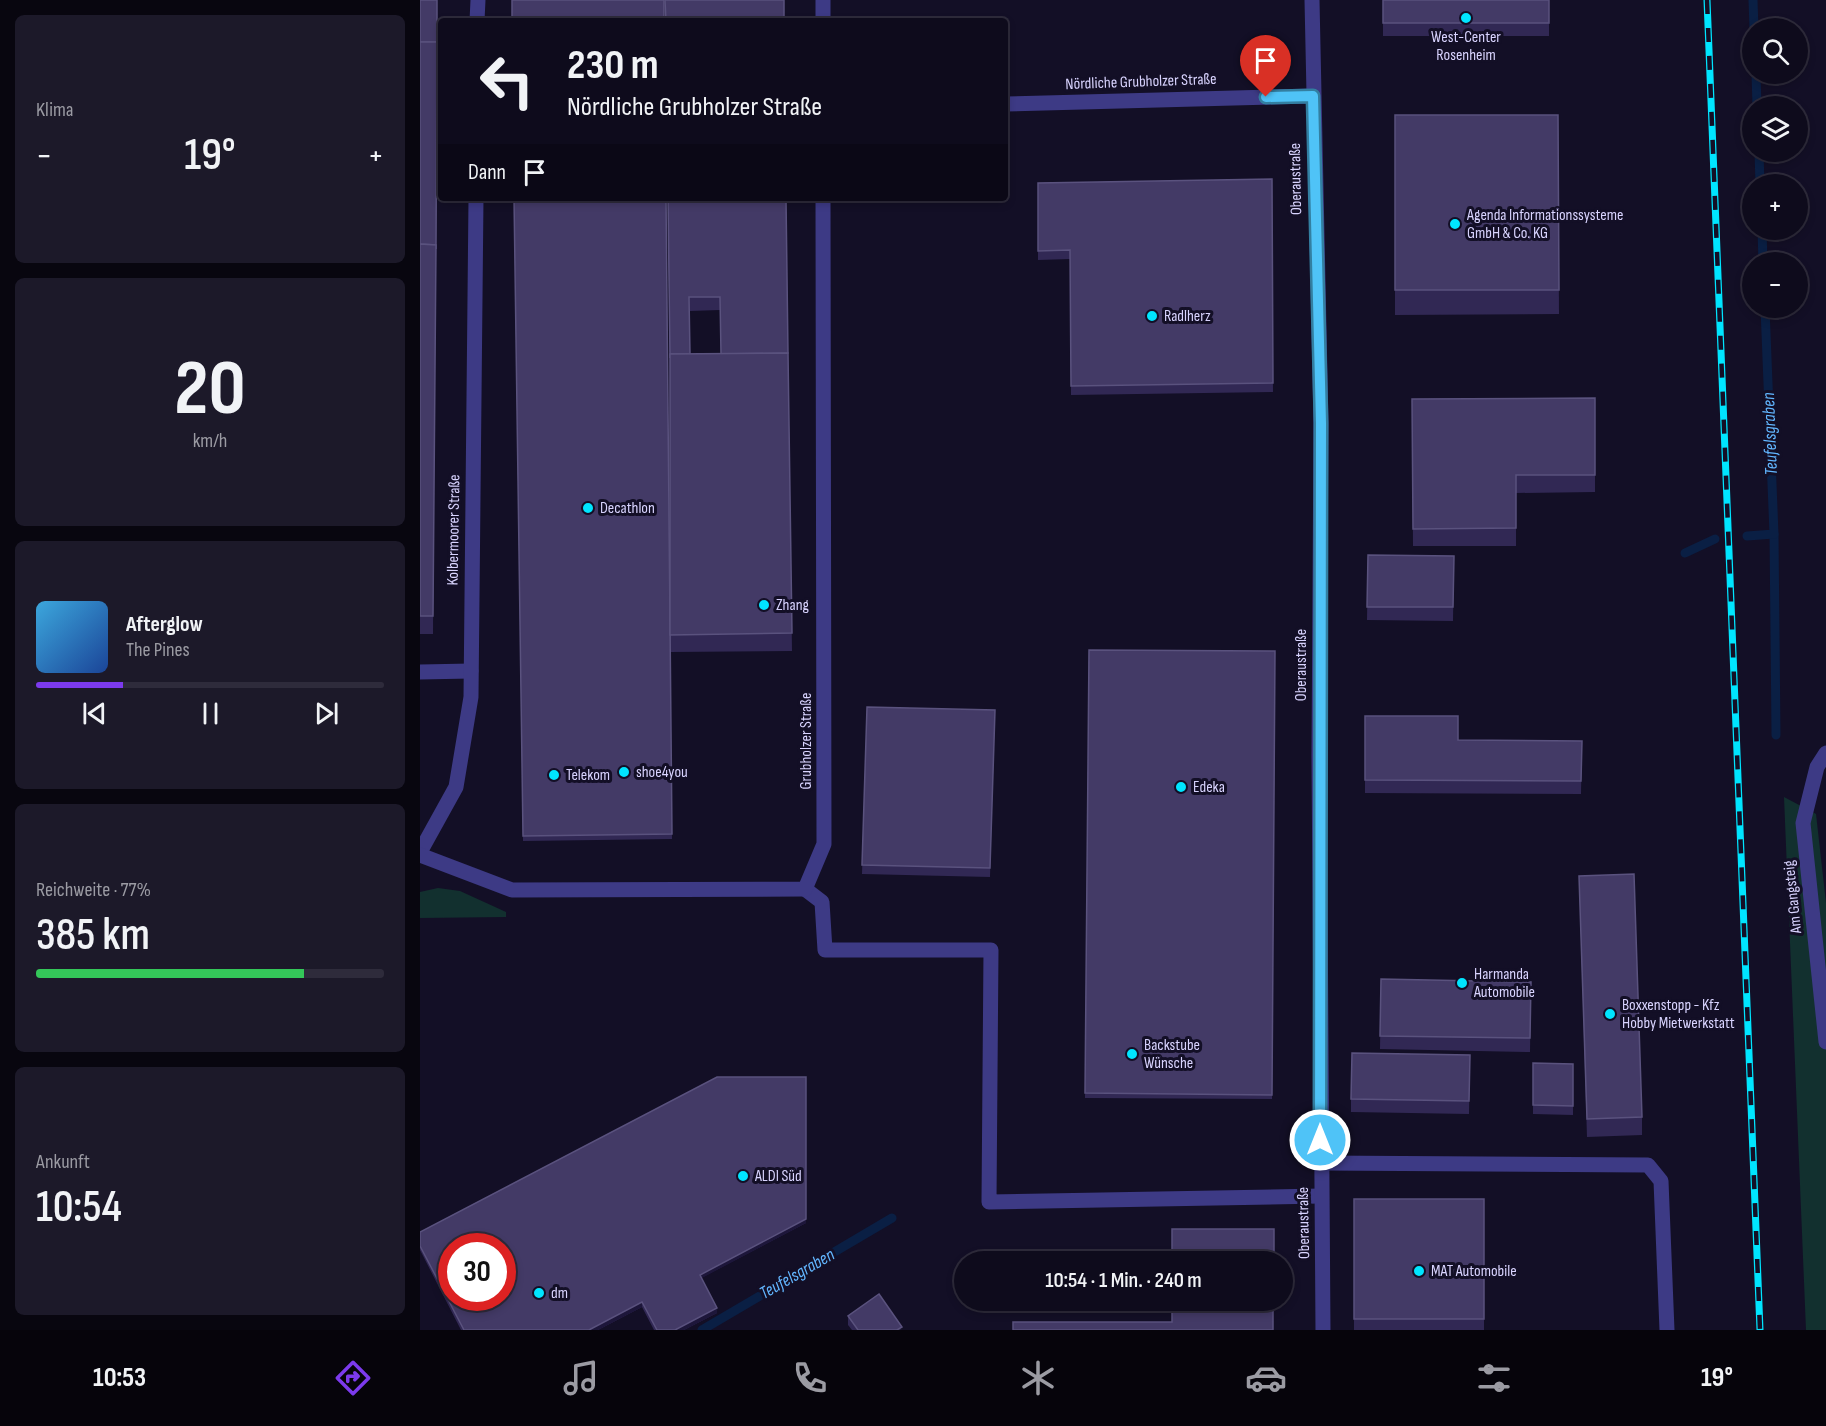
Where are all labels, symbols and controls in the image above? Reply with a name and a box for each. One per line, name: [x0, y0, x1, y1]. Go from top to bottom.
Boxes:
marker: West-Center Rosenheim: [1459, 11, 1473, 25]
map controls: [1742, 18, 1808, 318]
button: search: [1742, 18, 1808, 84]
place label: West-Center Rosenheim: [1431, 28, 1501, 65]
pin: [1240, 35, 1291, 97]
text: 230 m: [567, 40, 659, 91]
icon: left: [468, 42, 546, 120]
icon: arrive: [1249, 44, 1282, 77]
street label: Nördliche Grubholzer Straße: [1065, 70, 1217, 94]
text: Nördliche Grubholzer Straße: [567, 91, 822, 123]
button: layers: [1742, 96, 1808, 162]
text: Klima: [36, 98, 74, 122]
text: 19°: [184, 128, 236, 183]
text: −: [36, 136, 52, 176]
text: +: [368, 136, 384, 176]
street label: Oberaustraße: [1286, 143, 1306, 215]
icon: arrive: [518, 156, 551, 189]
text: Dann: [468, 159, 506, 186]
button: +: [1742, 174, 1808, 240]
place label: Agenda Informationssysteme GmbH & Co. KG: [1466, 206, 1623, 243]
marker: Agenda Informationssysteme GmbH & Co. KG: [1448, 217, 1462, 231]
button: −: [1742, 252, 1808, 318]
place label: Radlherz: [1164, 307, 1211, 326]
marker: Radlherz: [1145, 309, 1159, 323]
text: 20: [174, 343, 246, 436]
water label: Teufelsgraben: [1758, 392, 1782, 476]
text: km/h: [193, 429, 227, 453]
street label: Kolbermoorer Straße: [444, 474, 464, 586]
place label: Decathlon: [600, 499, 655, 518]
marker: Decathlon: [581, 501, 595, 515]
place label: Zhang: [776, 596, 809, 615]
marker: Zhang: [757, 598, 771, 612]
text: Afterglow: [126, 611, 203, 638]
street label: Oberaustraße: [1292, 629, 1311, 701]
text: The Pines: [126, 638, 190, 662]
street label: Grubholzer Straße: [797, 693, 816, 789]
icon: previous: [78, 697, 111, 730]
icon: pause: [194, 697, 227, 730]
icon: next: [310, 697, 343, 730]
place label: shoe4you: [636, 763, 688, 782]
marker: shoe4you: [617, 765, 631, 779]
place label: Telekom: [566, 766, 610, 785]
marker: Telekom: [547, 768, 561, 782]
place label: Edeka: [1193, 778, 1225, 797]
marker: Edeka: [1174, 780, 1188, 794]
street label: Am Gangsteig: [1780, 859, 1806, 936]
text: Reichweite · 77%: [36, 878, 151, 902]
text: 385 km: [36, 908, 150, 963]
place label: Harmanda Automobile: [1473, 965, 1535, 1002]
marker: Harmanda Automobile: [1455, 976, 1469, 990]
place label: Boxxenstopp - Kfz Hobby Mietwerkstatt: [1622, 996, 1735, 1033]
marker: Boxxenstopp - Kfz Hobby Mietwerkstatt: [1603, 1007, 1617, 1021]
place label: Backstube Wünsche: [1144, 1036, 1200, 1073]
marker: Backstube Wünsche: [1125, 1047, 1139, 1061]
position arrow: [1288, 1108, 1352, 1172]
text: Ankunft: [36, 1150, 90, 1174]
place label: ALDI Süd: [754, 1167, 802, 1186]
marker: ALDI Süd: [736, 1169, 750, 1183]
text: 10:54: [36, 1180, 122, 1235]
street label: Oberaustraße: [1294, 1187, 1314, 1259]
speed limit sign: 30: [438, 1233, 516, 1311]
water label: Teufelsgraben: [756, 1244, 839, 1304]
place label: MAT Automobile: [1431, 1262, 1517, 1281]
marker: MAT Automobile: [1412, 1264, 1426, 1278]
text: 10:54 · 1 Min. · 240 m: [1045, 1267, 1202, 1294]
place label: dm: [551, 1284, 568, 1303]
marker: dm: [532, 1286, 546, 1300]
icon: directions: [332, 1357, 374, 1399]
icon: music: [560, 1357, 602, 1399]
icon: phone: [789, 1357, 831, 1399]
icon: climate: [1017, 1357, 1059, 1399]
icon: car: [1245, 1357, 1287, 1399]
icon: filters: [1473, 1357, 1515, 1399]
text: 10:53: [93, 1362, 146, 1394]
text: 19°: [1701, 1362, 1733, 1394]

